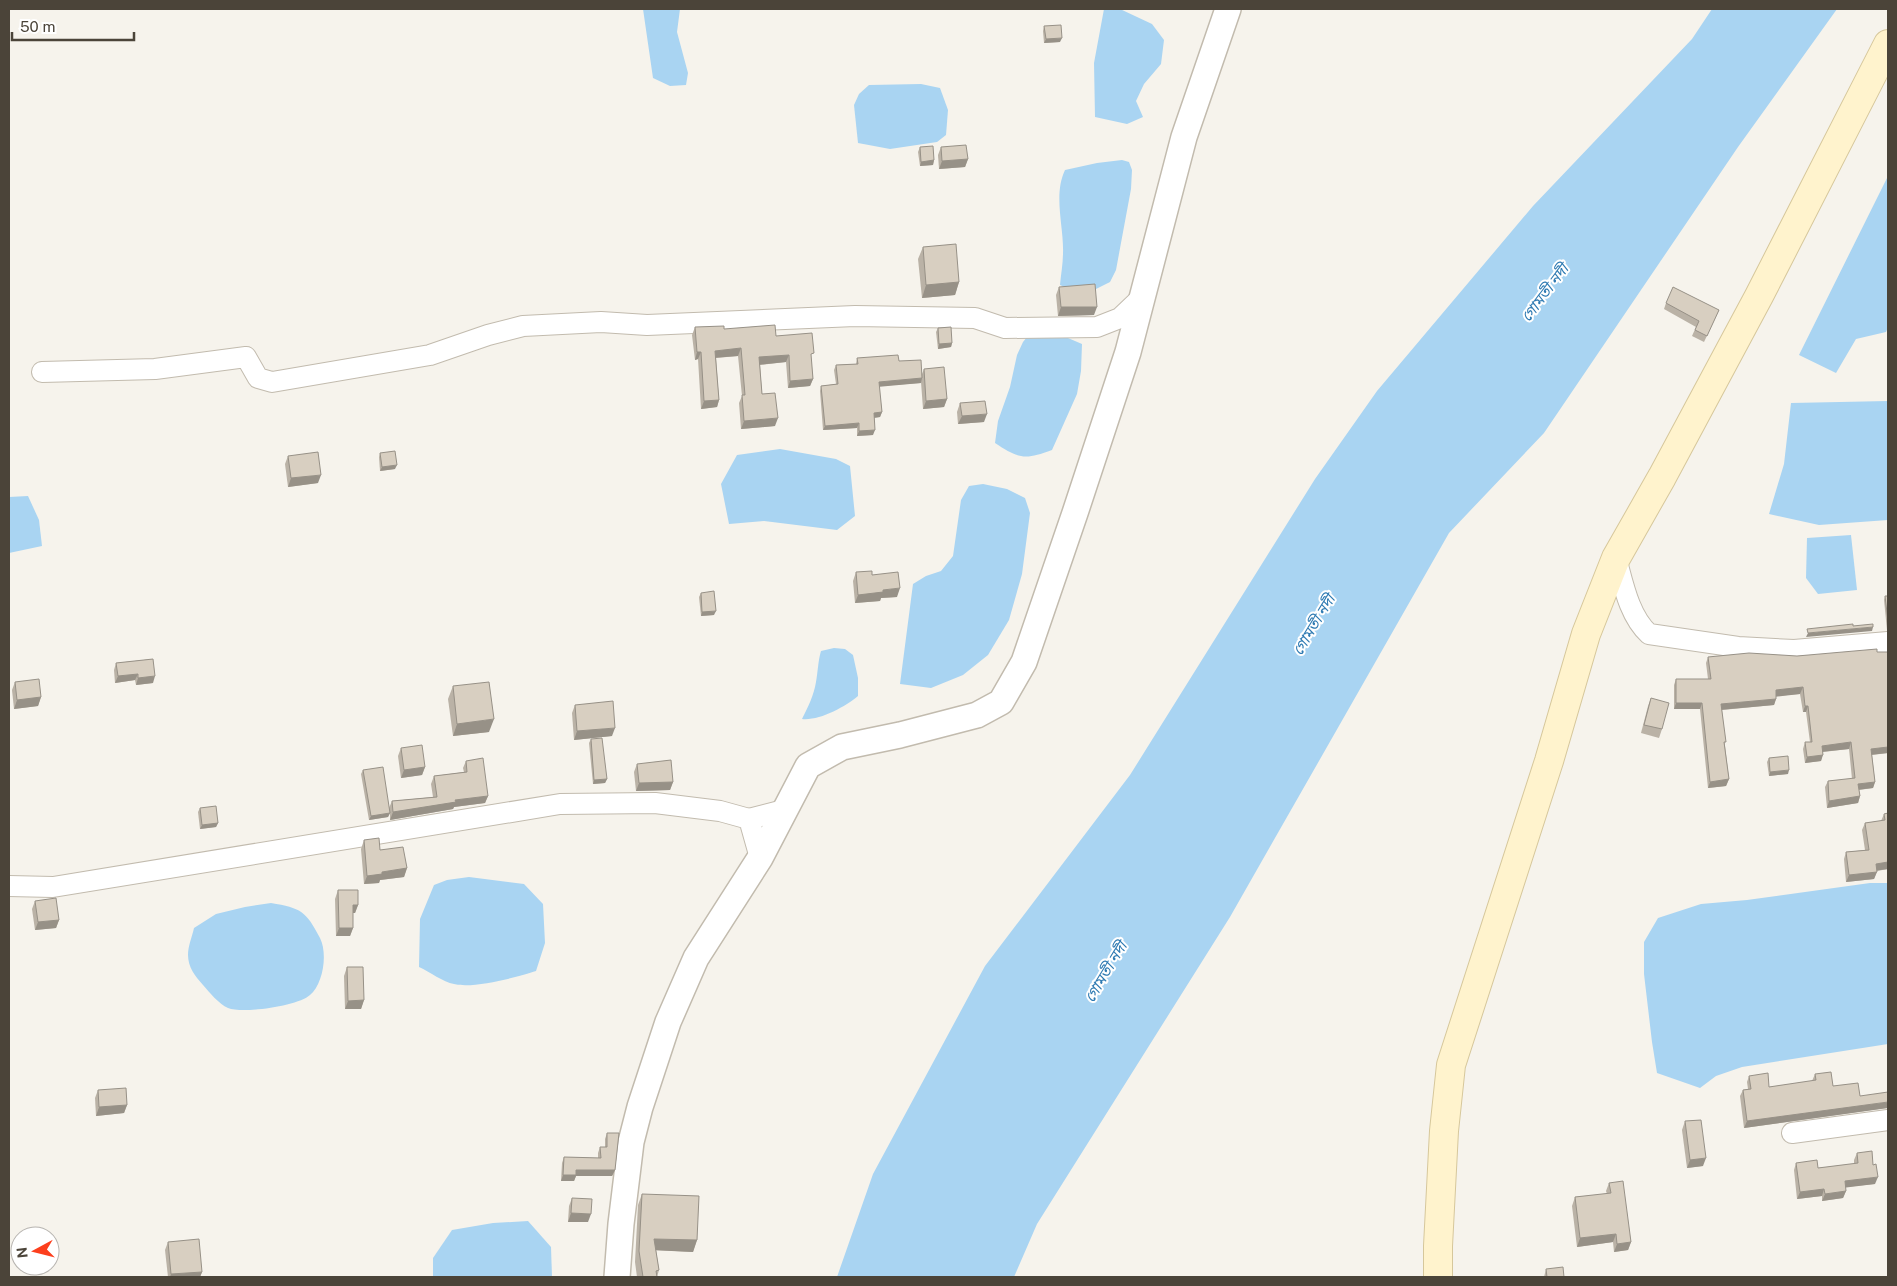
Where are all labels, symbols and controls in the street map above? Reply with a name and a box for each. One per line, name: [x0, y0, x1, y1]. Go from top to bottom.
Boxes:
scale bar: [12, 10, 135, 42]
text: 50 m: [20, 18, 55, 35]
water label: গোমতী নদী: [1518, 258, 1573, 325]
water label: গোমতী নদী: [1289, 589, 1340, 658]
water label: গোমতী নদী: [1081, 936, 1132, 1005]
north arrow: [10, 1226, 60, 1276]
text: N: [13, 1246, 31, 1259]

